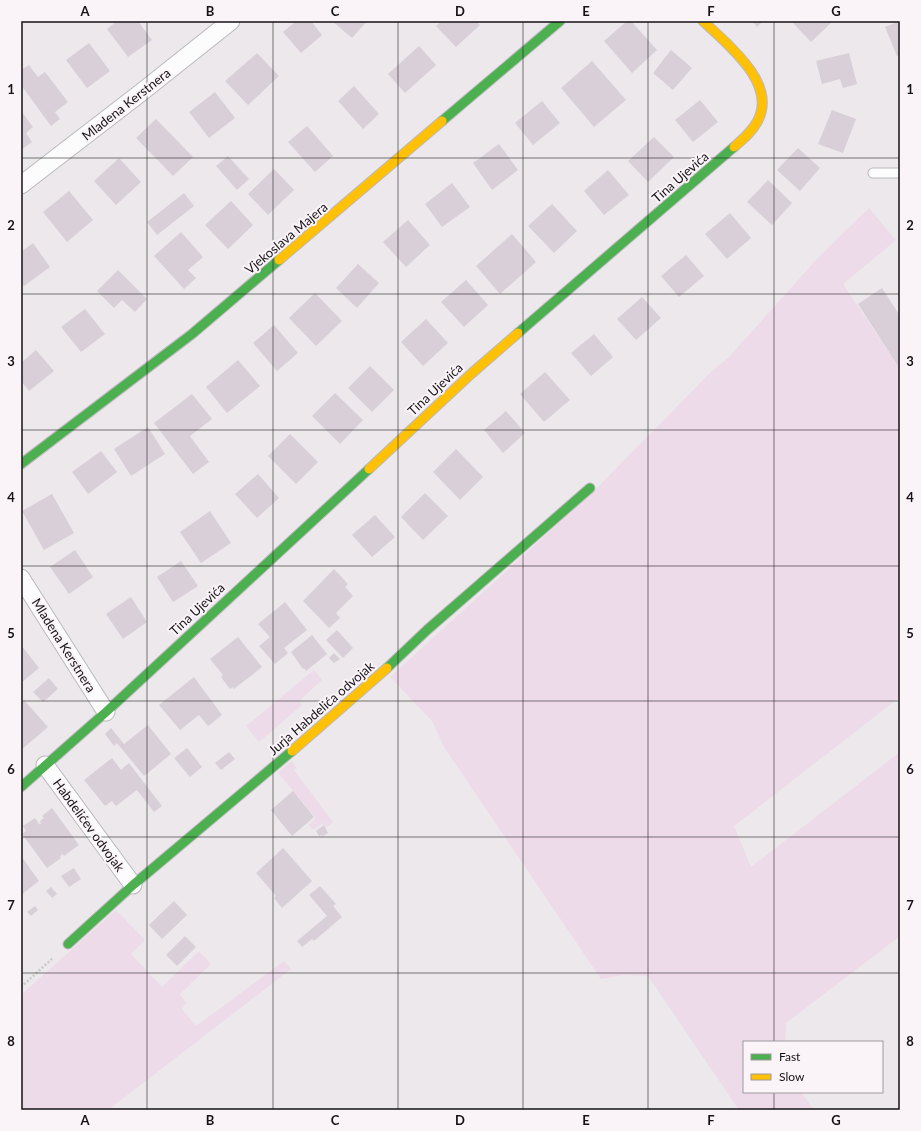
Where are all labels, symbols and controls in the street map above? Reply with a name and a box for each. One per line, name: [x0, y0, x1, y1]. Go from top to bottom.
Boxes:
text: A: [79, 3, 90, 19]
text: B: [206, 3, 215, 19]
text: C: [331, 3, 340, 19]
text: D: [455, 3, 465, 19]
text: E: [582, 3, 590, 19]
text: F: [707, 3, 715, 19]
text: G: [831, 3, 841, 19]
street label: Mladena Kerstnera: [79, 64, 173, 144]
text: 1: [7, 81, 15, 97]
text: 1: [906, 81, 914, 97]
street label: Tina Ujevića: [648, 148, 712, 206]
street label: Vjekoslava Majera: [241, 199, 331, 277]
text: 2: [7, 217, 15, 233]
text: 2: [906, 217, 914, 233]
text: 3: [7, 353, 15, 369]
text: 3: [906, 353, 914, 369]
street label: Tina Ujevića: [404, 359, 466, 419]
text: 4: [7, 489, 15, 505]
text: 4: [906, 489, 914, 505]
street label: Tina Ujevića: [166, 579, 228, 639]
street label: Mladena Kerstnera: [29, 595, 99, 695]
text: 5: [7, 625, 15, 641]
text: 5: [906, 625, 914, 641]
street label: Jurja Habdelića odvojak: [265, 658, 377, 758]
text: 6: [7, 761, 15, 777]
text: 6: [906, 761, 914, 777]
street label: Habdelićev odvojak: [50, 775, 128, 875]
text: 7: [7, 897, 15, 913]
text: 7: [906, 897, 914, 913]
text: 8: [7, 1033, 15, 1049]
text: 8: [906, 1033, 914, 1049]
legend: [743, 1041, 883, 1093]
text: Fast: [779, 1049, 801, 1064]
text: Slow: [779, 1069, 805, 1084]
text: A: [79, 1112, 90, 1128]
text: B: [206, 1112, 215, 1128]
text: C: [331, 1112, 340, 1128]
text: D: [455, 1112, 465, 1128]
text: E: [582, 1112, 590, 1128]
text: F: [707, 1112, 715, 1128]
text: G: [831, 1112, 841, 1128]

